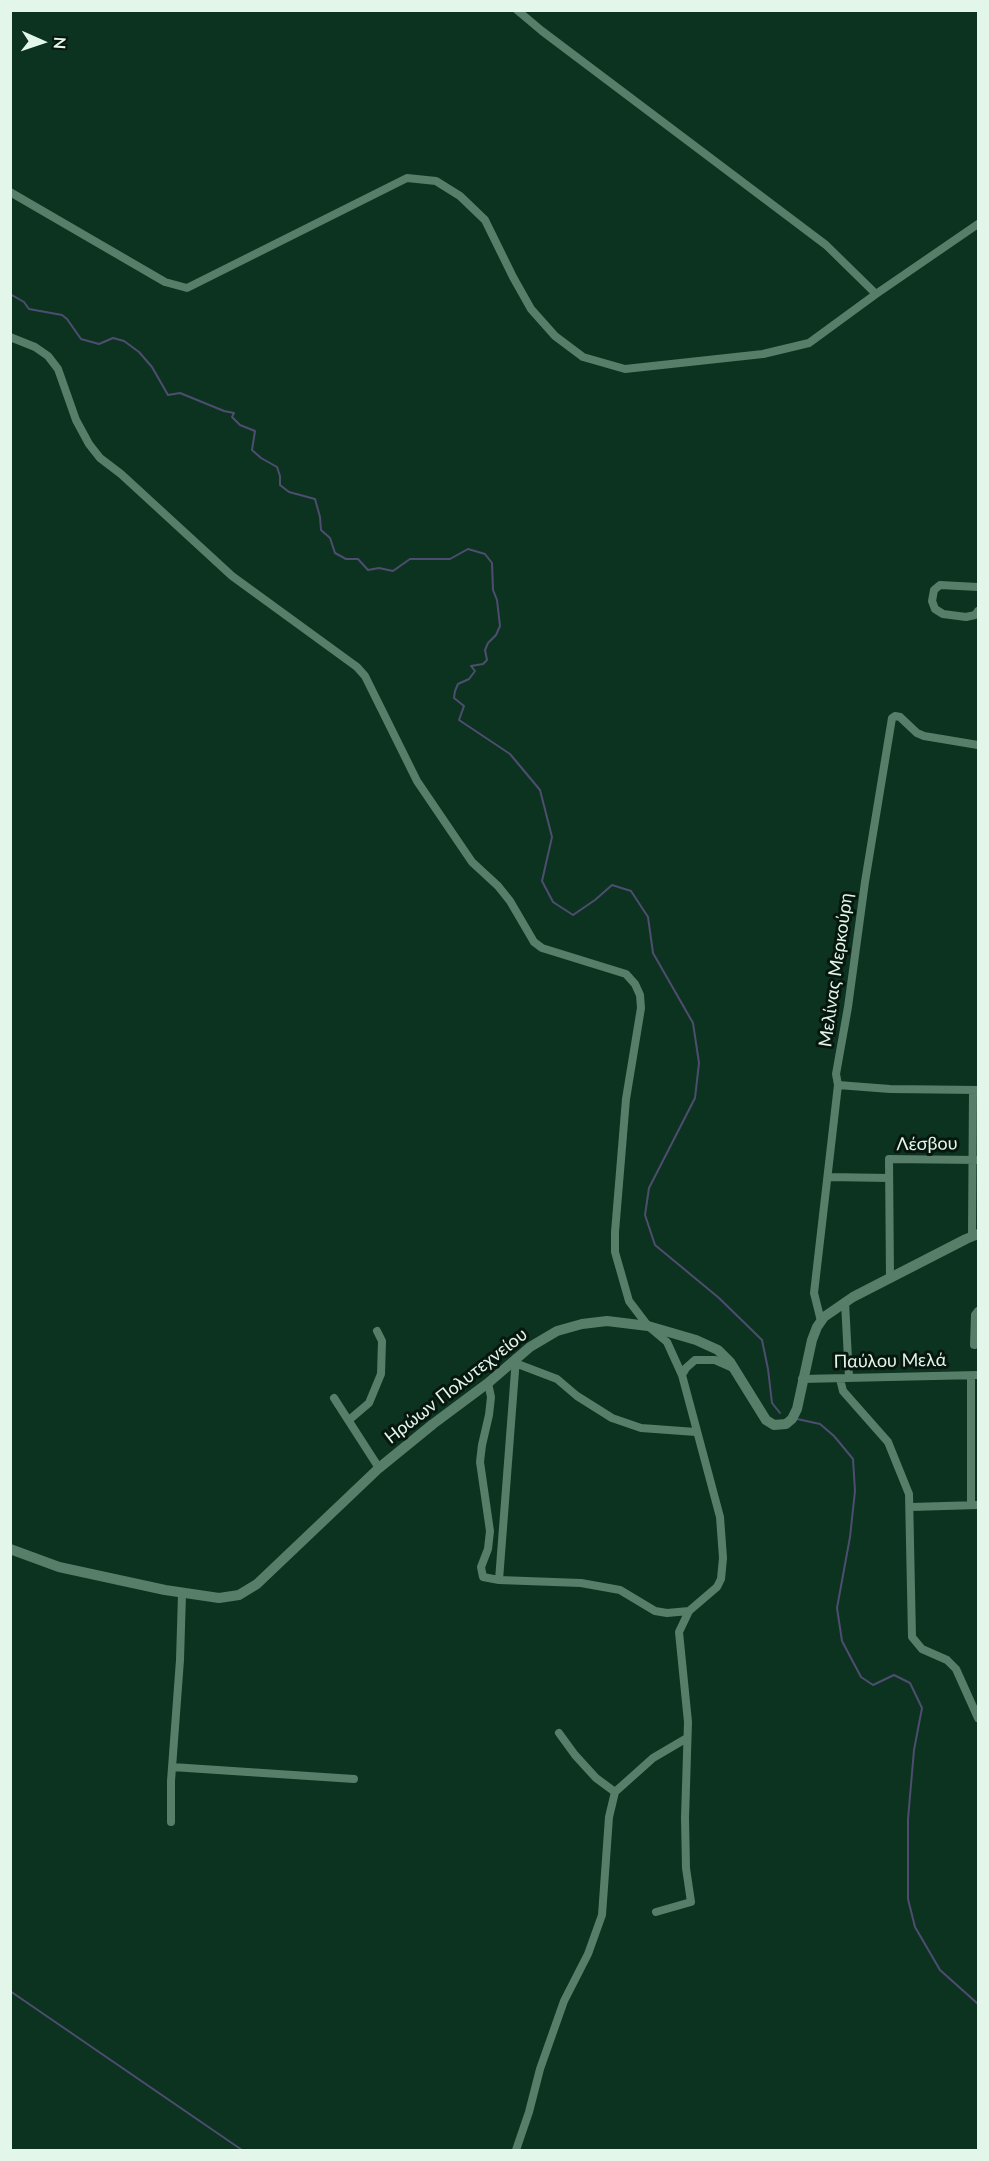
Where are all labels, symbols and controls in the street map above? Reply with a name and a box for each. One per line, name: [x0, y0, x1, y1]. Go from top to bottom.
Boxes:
north arrow: [12, 12, 72, 72]
text: N: [51, 36, 70, 50]
street label: Μελίνας Μερκούρη: [814, 891, 858, 1049]
street label: Λέσβου: [896, 1133, 958, 1155]
street label: Ηρώων Πολυτεχνείου: [380, 1324, 532, 1448]
street label: Παύλου Μελά: [834, 1349, 946, 1373]

